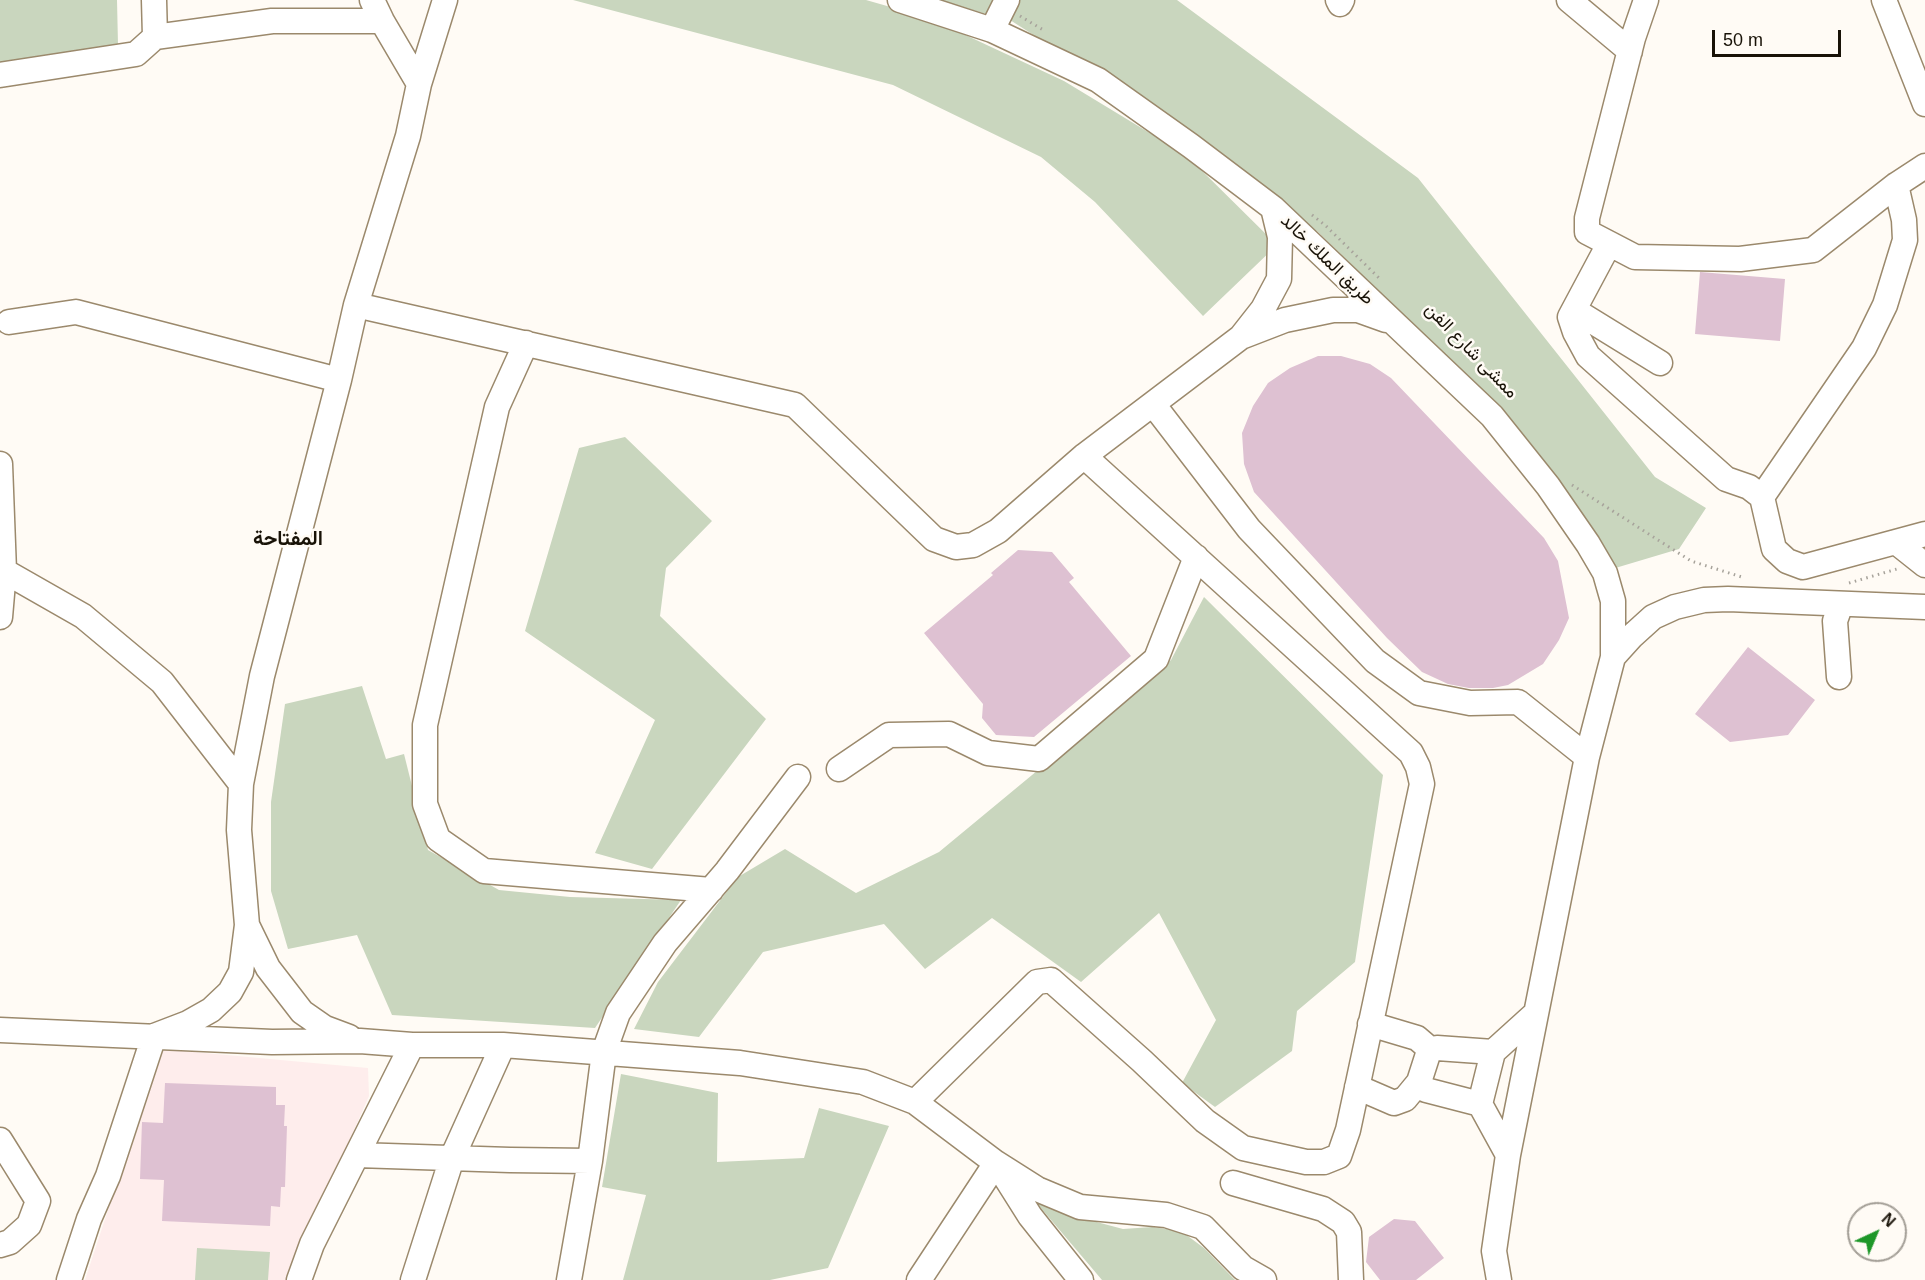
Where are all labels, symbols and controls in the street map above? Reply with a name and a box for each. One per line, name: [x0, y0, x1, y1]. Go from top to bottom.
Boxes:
scale bar: [1715, 18, 1844, 56]
text: 50 m: [1723, 30, 1763, 50]
street label: طريق الملك خالد: [1276, 210, 1378, 310]
street label: ممشى شارع الفن: [1420, 299, 1522, 403]
district label: المفتاحة: [253, 527, 323, 551]
north arrow: [1847, 1202, 1907, 1262]
text: N: [1878, 1210, 1899, 1230]

